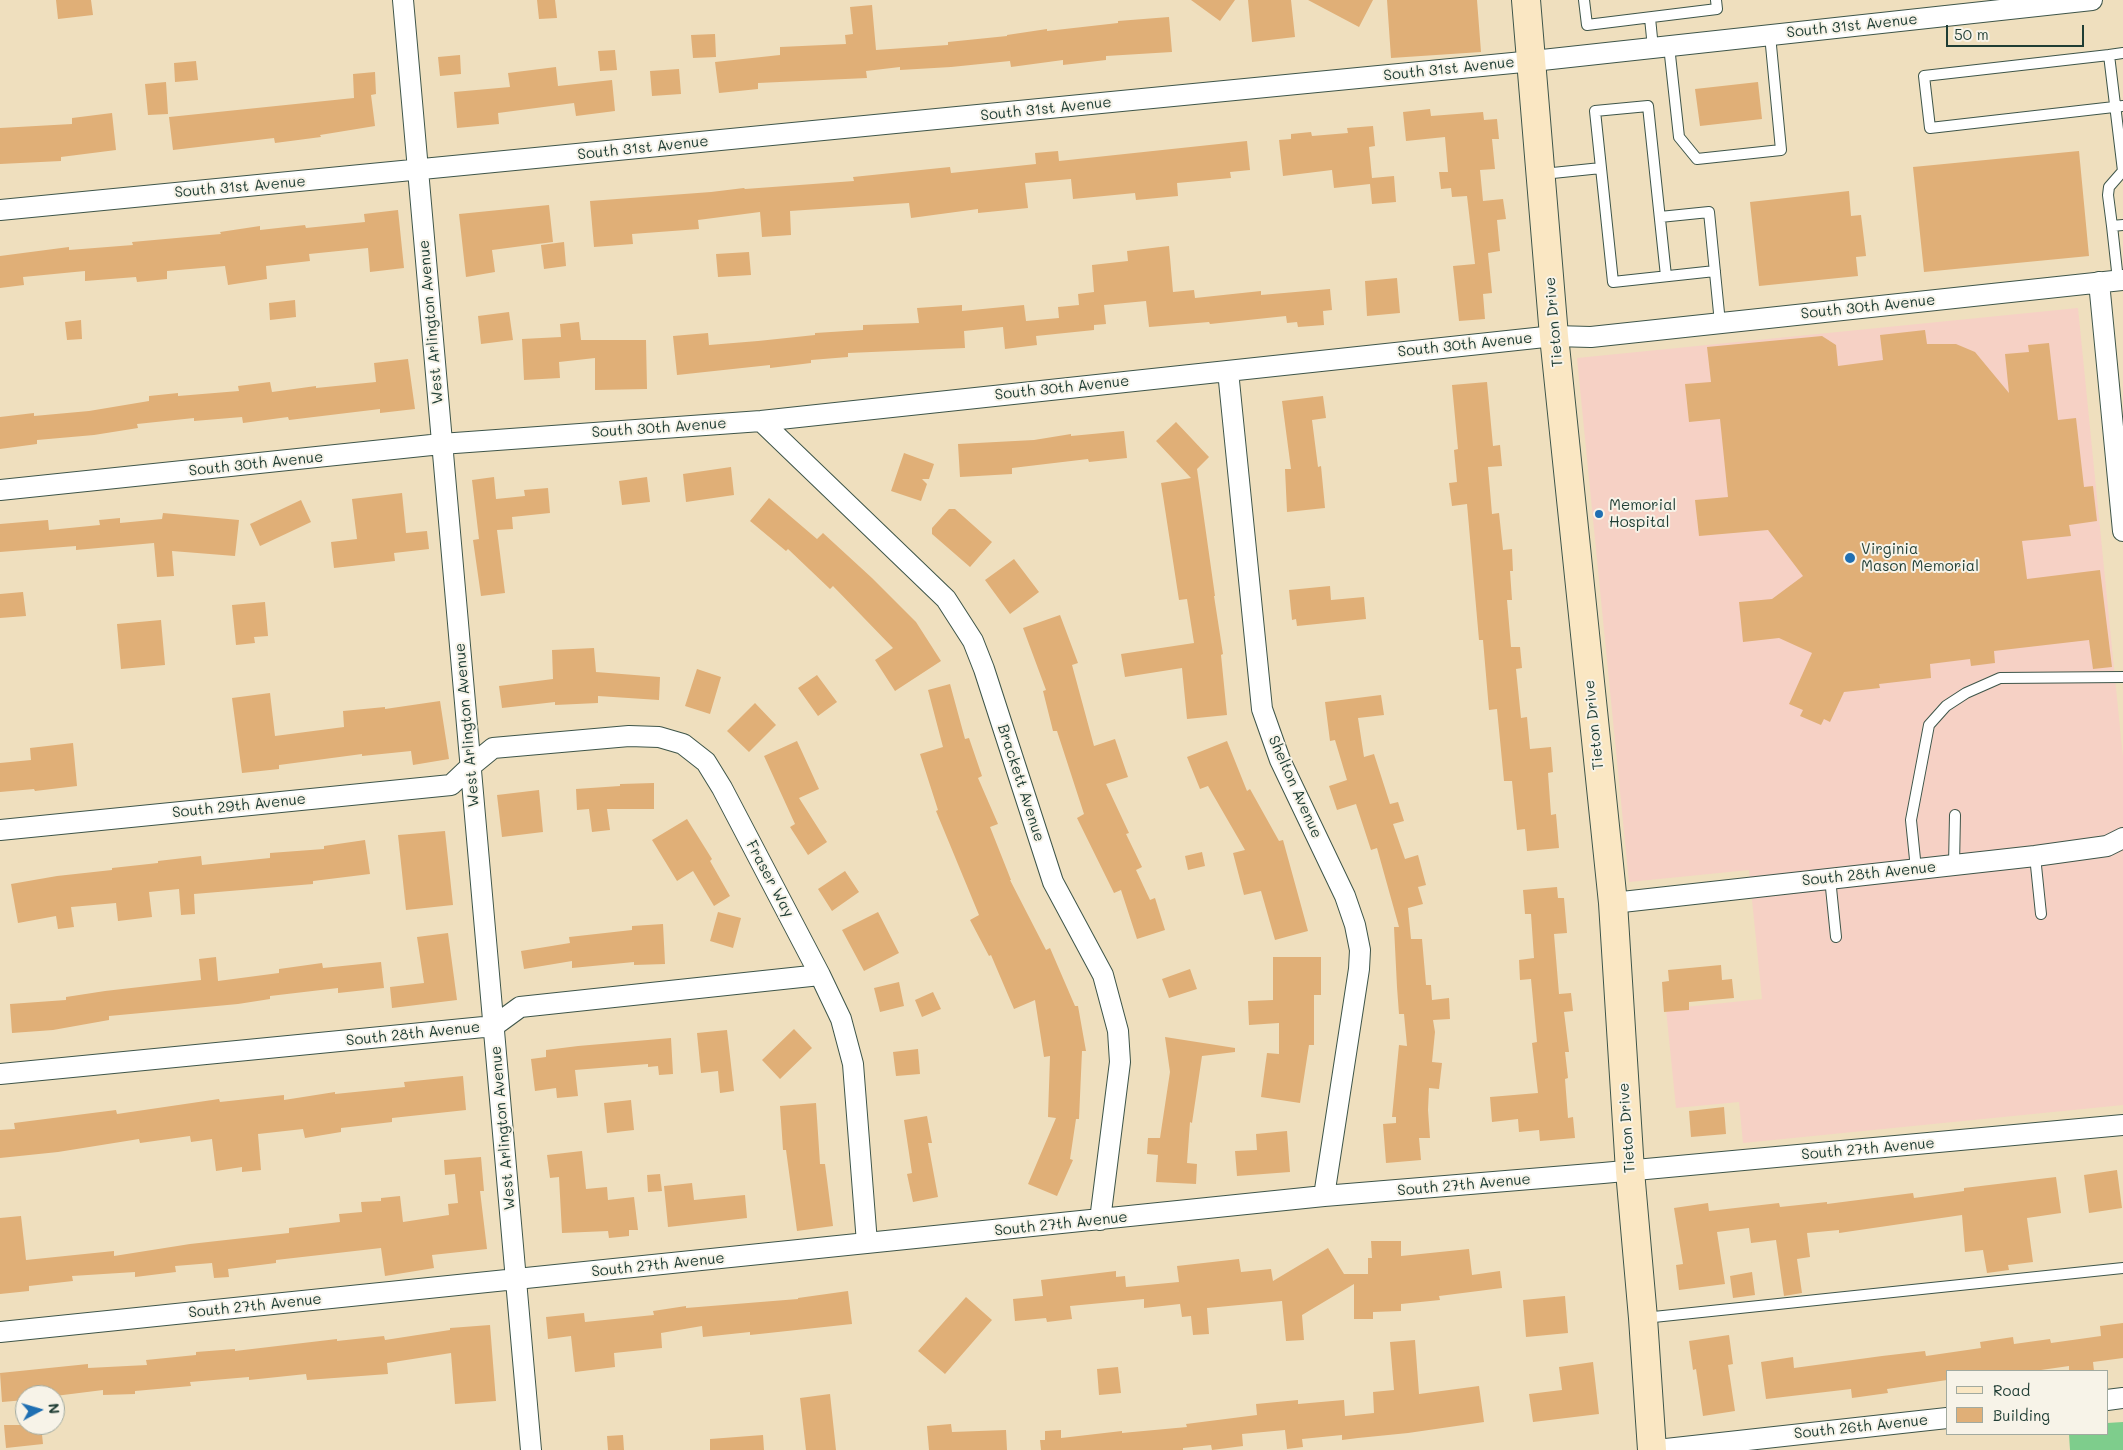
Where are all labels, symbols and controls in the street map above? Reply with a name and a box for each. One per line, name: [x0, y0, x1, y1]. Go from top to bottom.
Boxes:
street label: South 31st Avenue: [1786, 10, 1918, 42]
scale bar: [1948, 15, 2086, 47]
text: 50 m: [1954, 24, 1989, 44]
street label: South 31st Avenue: [1383, 53, 1515, 85]
street label: South 31st Avenue: [980, 93, 1112, 125]
street label: South 31st Avenue: [577, 132, 709, 164]
street label: South 31st Avenue: [174, 172, 306, 202]
street label: West Arlington Avenue: [415, 239, 447, 405]
street label: Tieton Drive: [1541, 276, 1567, 368]
street label: South 30th Avenue: [1800, 291, 1936, 323]
street label: South 30th Avenue: [1397, 329, 1533, 361]
street label: South 30th Avenue: [994, 372, 1130, 404]
street label: South 30th Avenue: [591, 414, 727, 442]
street label: South 30th Avenue: [188, 448, 324, 480]
place label: Memorial Hospital: [1609, 496, 1676, 531]
marker: Memorial Hospital: [1593, 508, 1605, 520]
place label: Virginia Mason Memorial: [1861, 540, 1979, 575]
marker: Virginia Mason Memorial: [1843, 551, 1857, 565]
street label: West Arlington Avenue: [451, 642, 483, 808]
street label: Tieton Drive: [1580, 679, 1608, 771]
street label: Brackett Avenue: [994, 722, 1048, 844]
street label: Shelton Avenue: [1264, 733, 1326, 841]
street label: South 29th Avenue: [171, 790, 307, 822]
street label: Fraser Way: [742, 837, 798, 921]
street label: South 28th Avenue: [1801, 858, 1937, 890]
street label: South 28th Avenue: [345, 1018, 481, 1050]
street label: West Arlington Avenue: [487, 1045, 519, 1211]
street label: Tieton Drive: [1615, 1082, 1639, 1174]
street label: South 27th Avenue: [1801, 1134, 1935, 1164]
street label: South 27th Avenue: [1397, 1170, 1531, 1200]
street label: South 27th Avenue: [993, 1208, 1129, 1240]
street label: South 27th Avenue: [590, 1249, 726, 1281]
street label: South 27th Avenue: [187, 1290, 323, 1322]
legend: [1946, 1370, 2108, 1435]
text: Road: [1993, 1380, 2030, 1400]
north arrow: [15, 1385, 65, 1435]
text: N: [44, 1402, 64, 1415]
text: Building: [1993, 1405, 2050, 1425]
street label: South 26th Avenue: [1793, 1411, 1929, 1443]

